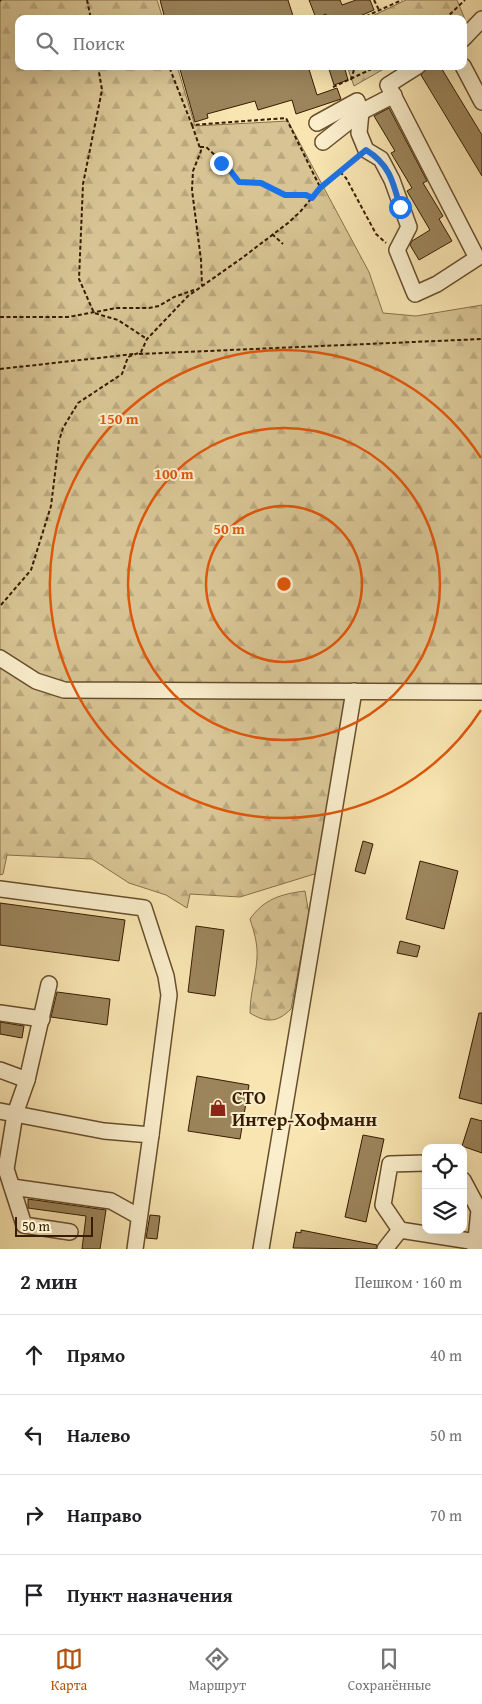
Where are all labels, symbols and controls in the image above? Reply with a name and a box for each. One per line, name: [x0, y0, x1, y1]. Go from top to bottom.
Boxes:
search box: [15, 15, 467, 70]
icon: search: [33, 29, 61, 57]
text: Поиск: [73, 29, 125, 57]
route end: [210, 152, 233, 175]
route start: [389, 196, 412, 219]
text: 150 m: [99, 408, 139, 429]
text: 100 m: [154, 463, 194, 484]
text: 50 m: [213, 518, 245, 539]
centre of rings: [275, 575, 293, 593]
place label: СТО Интер-Хофманн: [232, 1083, 377, 1133]
shop icon: СТО Интер-Хофманн: [208, 1098, 228, 1118]
map controls: [422, 1144, 467, 1234]
button: locate: [422, 1144, 467, 1189]
button: layers: [422, 1189, 467, 1234]
scale bar: [15, 1214, 92, 1237]
text: 50 m: [22, 1216, 50, 1236]
text: 2 мин: [20, 1266, 77, 1297]
text: Пешком · 160 m: [355, 1270, 462, 1294]
icon: ahead: [20, 1341, 48, 1369]
text: Прямо: [67, 1341, 125, 1369]
text: 40 m: [430, 1343, 462, 1367]
icon: left: [20, 1421, 48, 1449]
text: Налево: [67, 1421, 130, 1449]
text: 50 m: [430, 1423, 462, 1447]
icon: right: [20, 1501, 48, 1529]
text: Направо: [67, 1501, 142, 1529]
text: 70 m: [430, 1503, 462, 1527]
icon: arrive: [20, 1581, 48, 1609]
text: Пункт назначения: [67, 1581, 233, 1609]
tab: Карта: [51, 1645, 87, 1695]
tab: Маршрут: [189, 1645, 246, 1695]
tab: Сохранённые: [348, 1645, 431, 1695]

